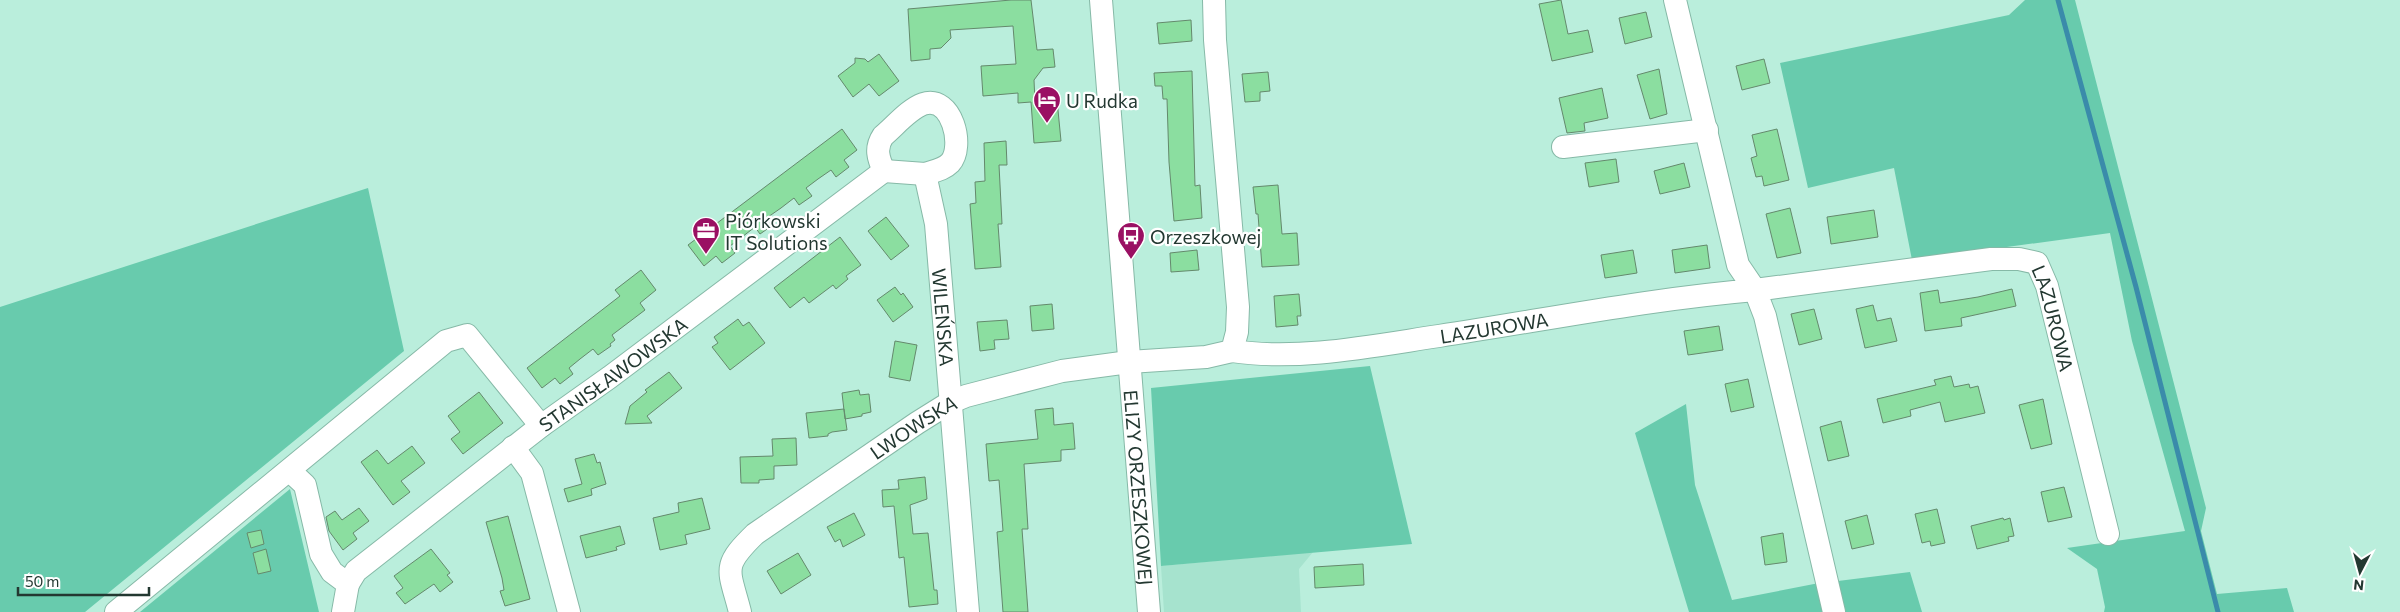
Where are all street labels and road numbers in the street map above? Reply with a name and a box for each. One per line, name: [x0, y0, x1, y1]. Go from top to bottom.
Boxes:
street label: LAZUROWA: [2028, 261, 2079, 374]
street label: WILEŃSKA: [928, 267, 959, 367]
street label: LAZUROWA: [1438, 307, 1550, 347]
street label: STANISŁAWOWSKA: [534, 312, 691, 436]
street label: ELIZY ORZESZKOWEJ: [1120, 389, 1158, 586]
street label: LWOWSKA: [865, 390, 960, 463]

